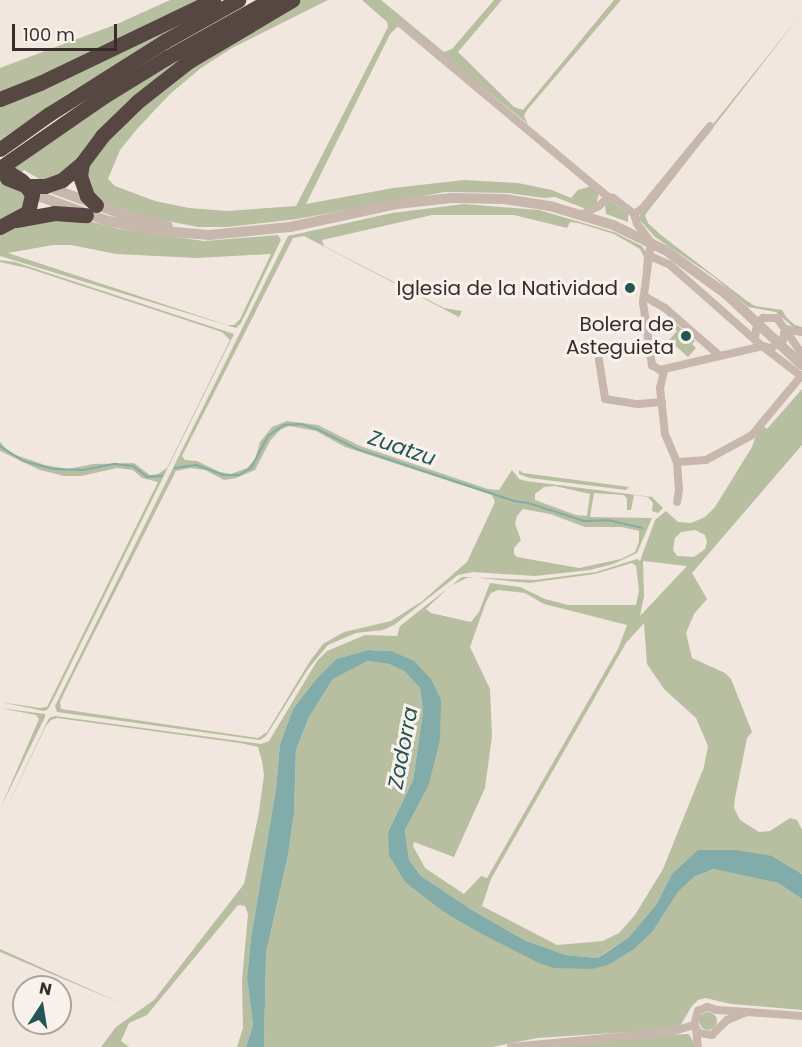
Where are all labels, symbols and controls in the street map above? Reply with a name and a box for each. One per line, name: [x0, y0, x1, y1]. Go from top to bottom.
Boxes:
scale bar: [15, 12, 120, 50]
text: 100 m: [23, 22, 75, 47]
place label: Iglesia de la Natividad: [397, 276, 618, 300]
marker: Iglesia de la Natividad: [623, 281, 637, 295]
place label: Bolera de Asteguieta: [566, 312, 674, 359]
marker: Bolera de Asteguieta: [679, 329, 693, 343]
water label: Zuatzu: [365, 425, 439, 471]
water label: Zadorra: [383, 705, 423, 791]
north arrow: [12, 975, 72, 1035]
text: N: [37, 976, 54, 1001]

